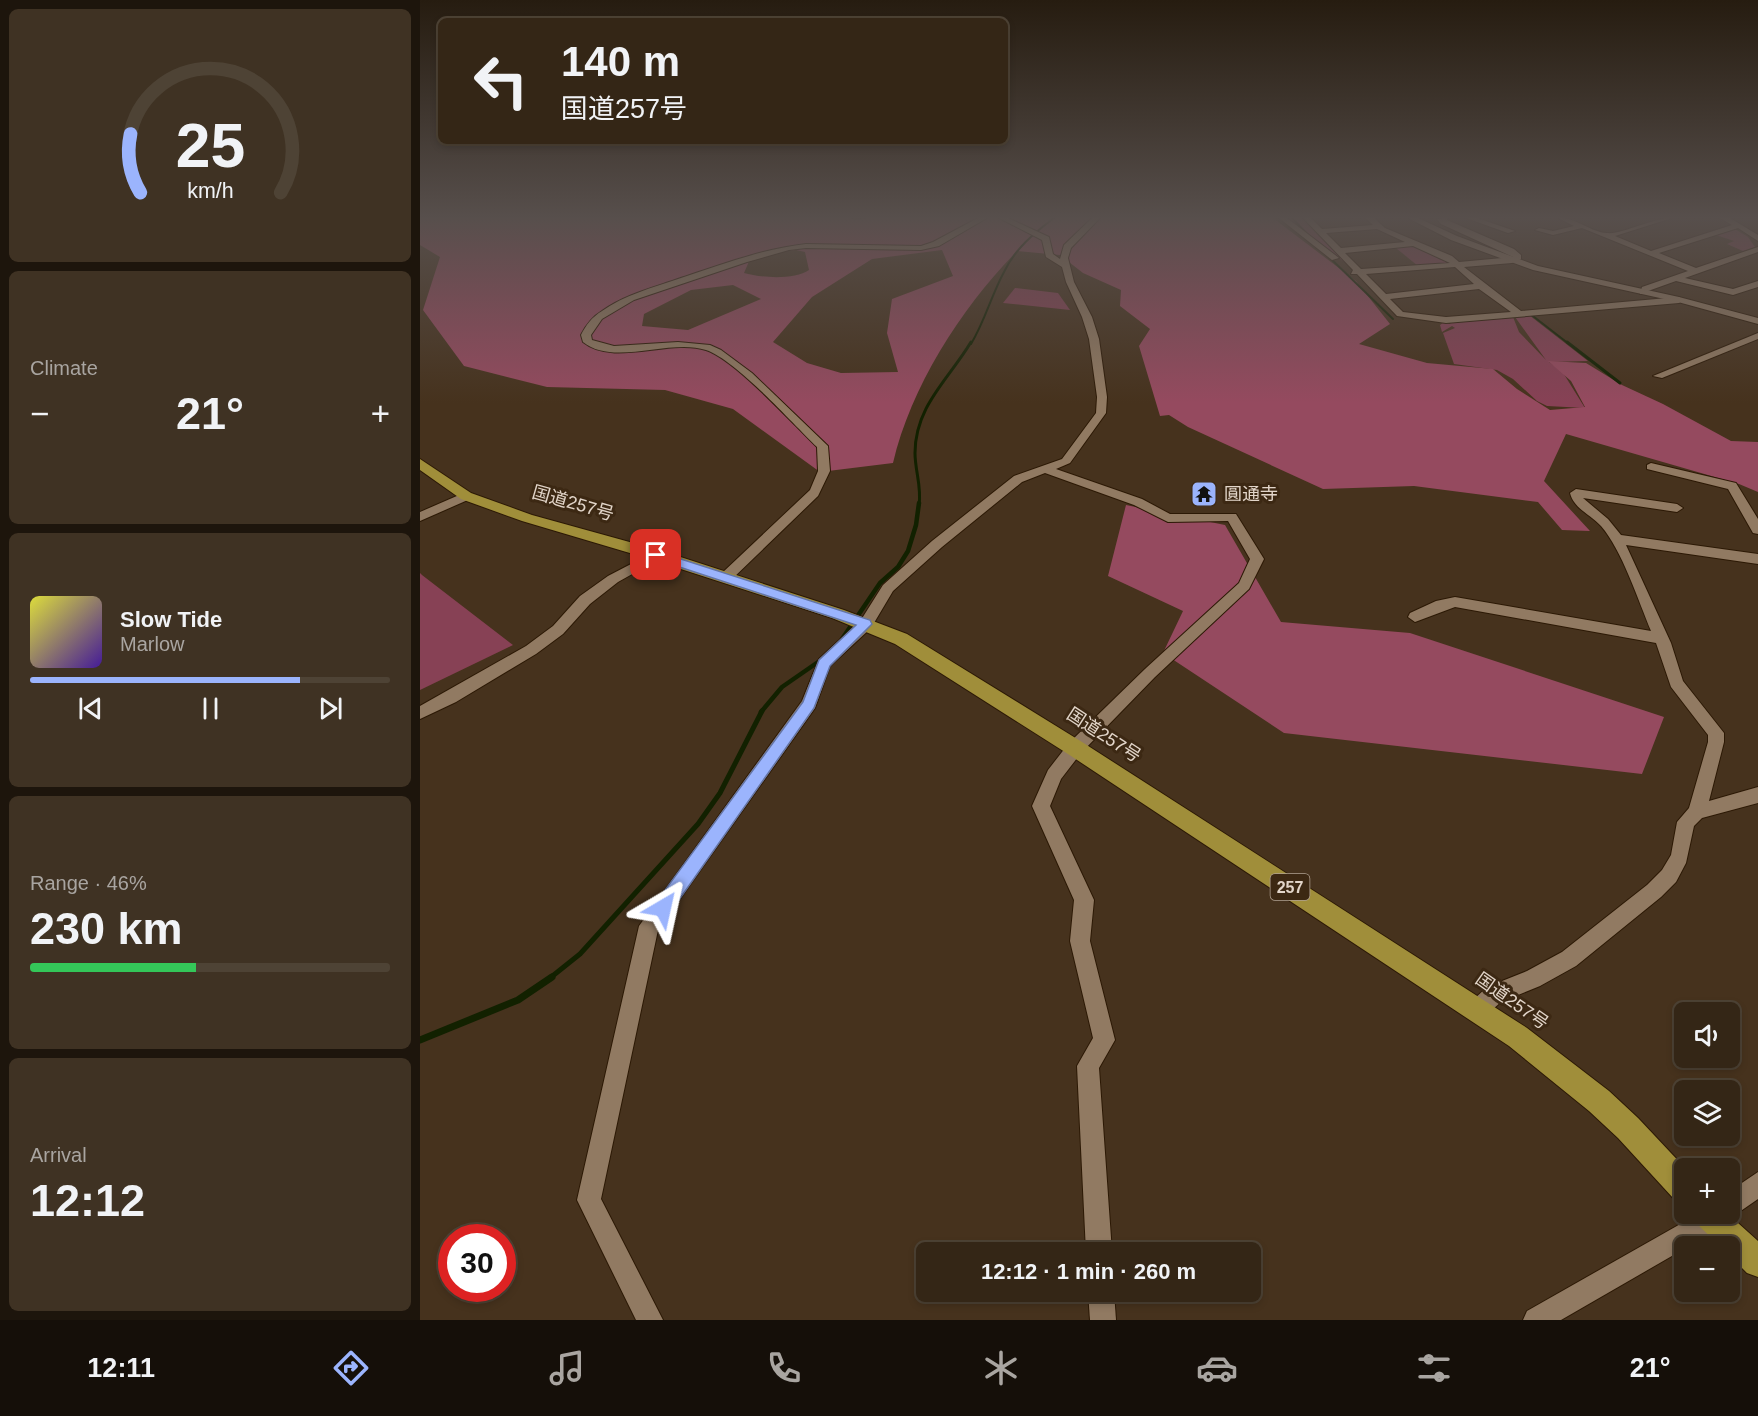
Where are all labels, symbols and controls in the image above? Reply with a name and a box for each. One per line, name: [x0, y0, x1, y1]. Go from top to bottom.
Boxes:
text: 140 m: [561, 38, 680, 85]
icon: left: [462, 42, 540, 120]
text: 国道257号: [561, 94, 687, 124]
text: 25: [175, 111, 245, 180]
text: km/h: [187, 179, 233, 203]
text: Climate: [30, 357, 98, 379]
text: 21°: [176, 388, 244, 439]
text: −: [30, 395, 49, 432]
text: +: [371, 395, 390, 432]
temple icon: 圓通寺: [1189, 479, 1219, 509]
street label: 国道257号: [530, 482, 616, 524]
place label: 圓通寺: [1224, 484, 1278, 504]
pin: [630, 529, 681, 580]
icon: arrive: [639, 538, 672, 571]
text: Slow Tide: [120, 607, 222, 632]
text: Marlow: [120, 633, 184, 655]
icon: previous: [74, 692, 107, 725]
icon: pause: [194, 692, 227, 725]
icon: next: [314, 692, 347, 725]
street label: 国道257号: [1063, 704, 1145, 766]
text: Range · 46%: [30, 872, 147, 894]
road number: 257: [1270, 874, 1310, 900]
position arrow: [631, 876, 695, 940]
text: 230 km: [30, 903, 183, 954]
street label: 国道257号: [1472, 969, 1552, 1033]
map controls: [1674, 1002, 1740, 1302]
button: sound: [1674, 1002, 1740, 1068]
button: layers: [1674, 1080, 1740, 1146]
text: Arrival: [30, 1144, 87, 1166]
button: +: [1674, 1158, 1740, 1224]
text: 12:12: [30, 1175, 145, 1226]
speed limit sign: 30: [438, 1224, 516, 1302]
button: −: [1674, 1236, 1740, 1302]
text: 12:12 · 1 min · 260 m: [981, 1259, 1196, 1284]
icon: directions: [330, 1347, 372, 1389]
icon: music: [546, 1347, 588, 1389]
icon: phone: [763, 1347, 805, 1389]
icon: climate: [980, 1347, 1022, 1389]
icon: car: [1196, 1347, 1238, 1389]
icon: filters: [1413, 1347, 1455, 1389]
text: 12:11: [87, 1353, 155, 1383]
text: 21°: [1630, 1353, 1671, 1383]

